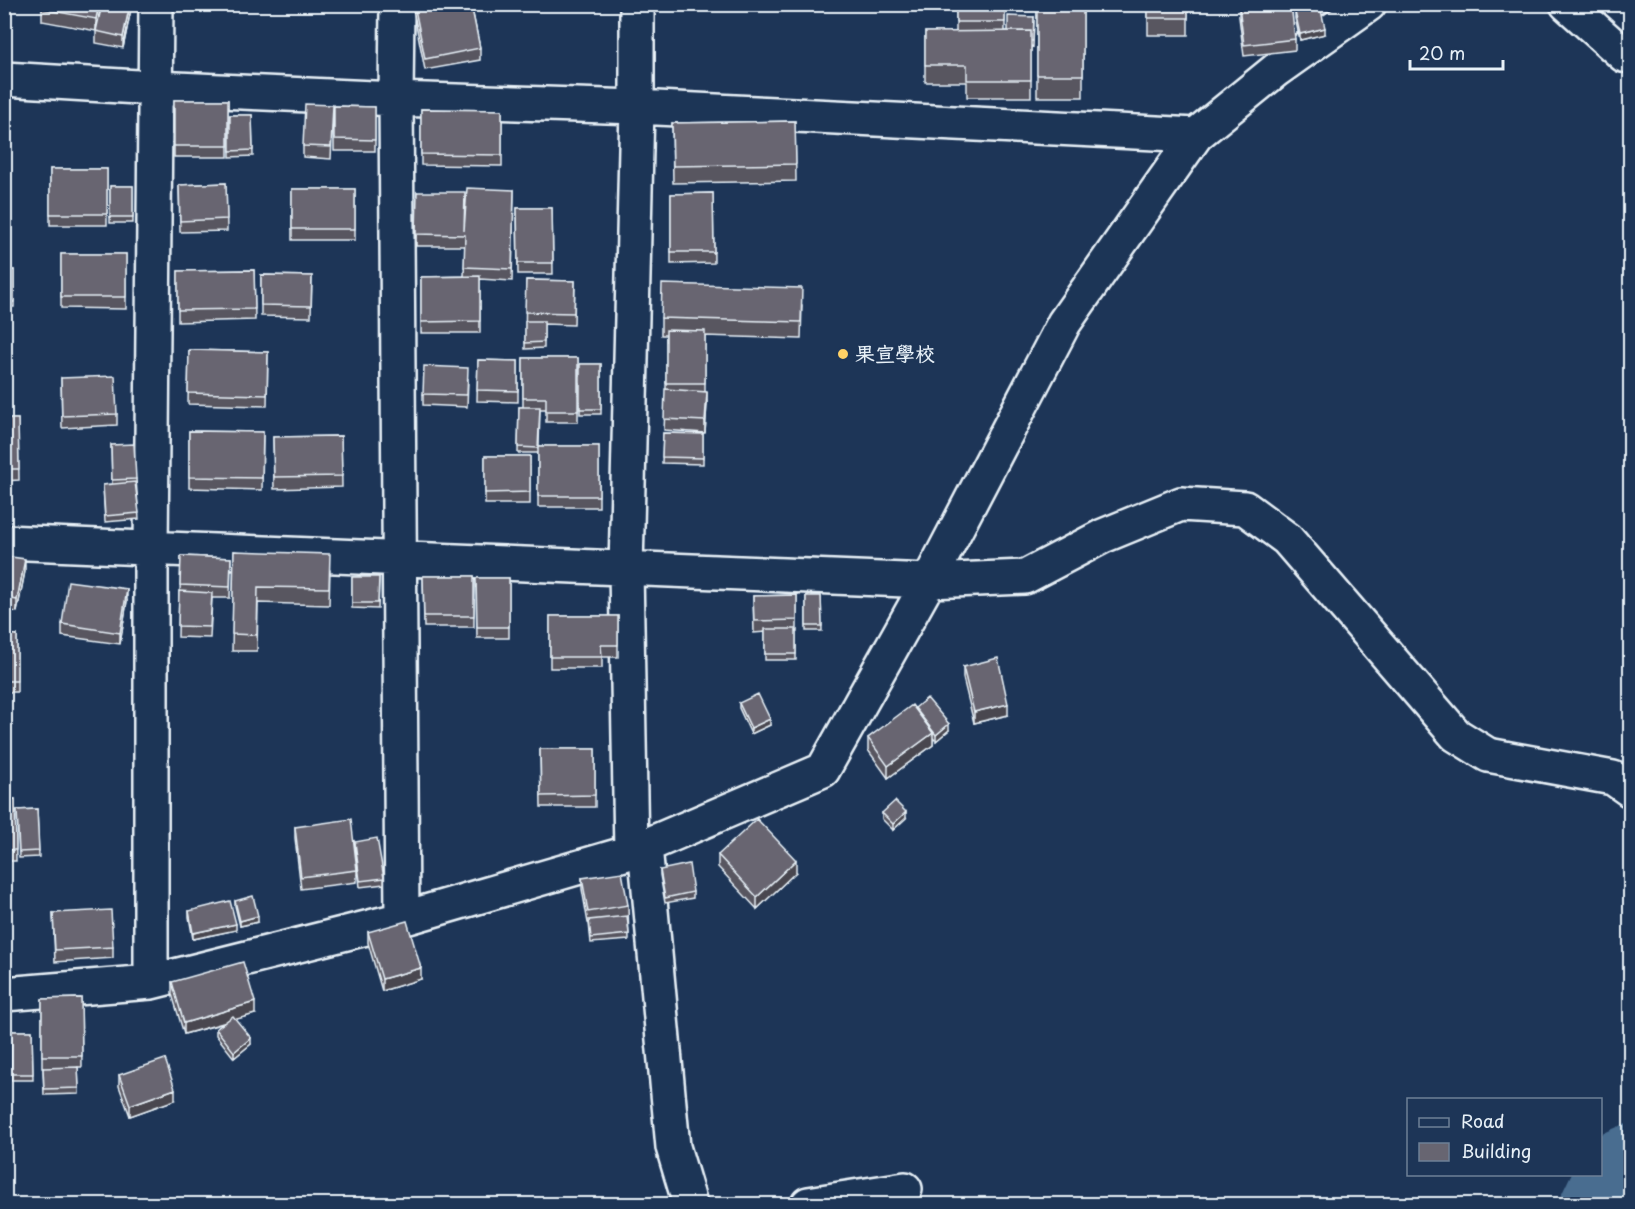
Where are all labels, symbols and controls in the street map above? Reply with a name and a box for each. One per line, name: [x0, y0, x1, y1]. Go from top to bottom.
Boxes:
scale bar: [1410, 33, 1503, 71]
text: 20 m: [1419, 39, 1465, 66]
place label: 果宣學校: [855, 338, 935, 368]
marker: 果宣學校: [836, 347, 850, 361]
legend: [1407, 1098, 1602, 1176]
text: Road: [1461, 1107, 1505, 1134]
text: Building: [1461, 1137, 1531, 1164]

